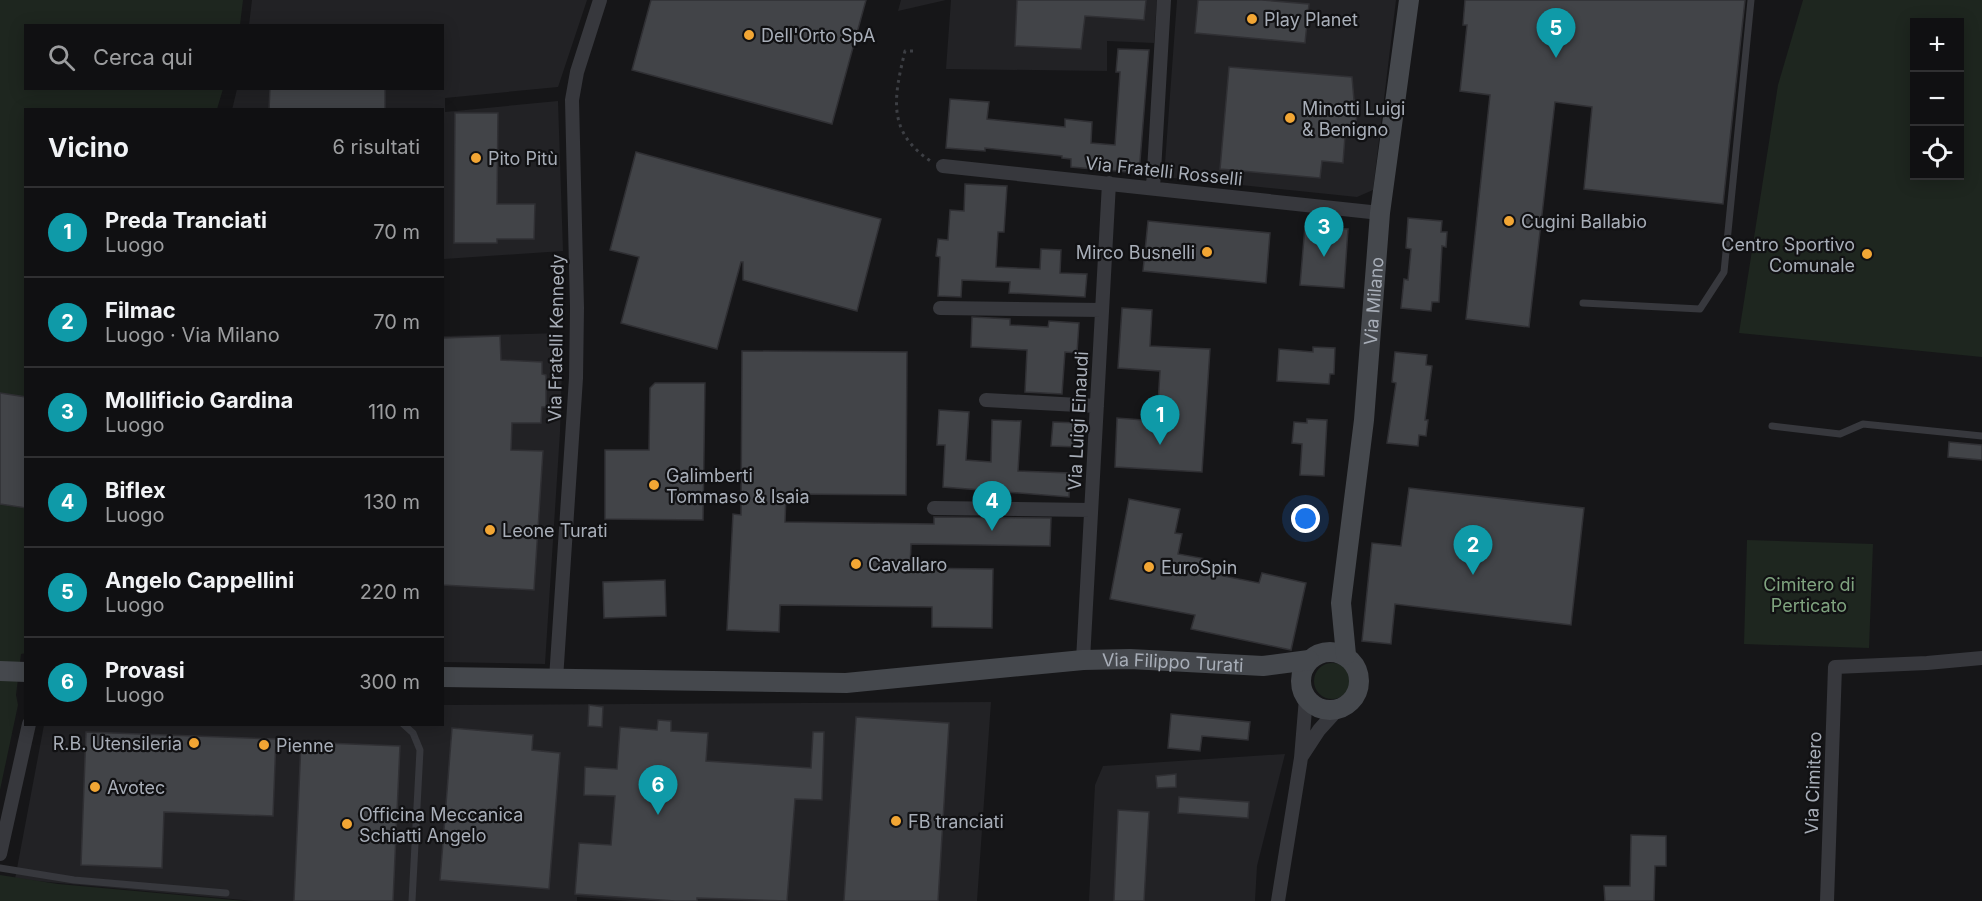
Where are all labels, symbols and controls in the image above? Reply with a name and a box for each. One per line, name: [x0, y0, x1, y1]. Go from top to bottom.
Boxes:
pin: 5: [1536, 8, 1576, 58]
place label: Play Planet: [1264, 9, 1358, 30]
marker: Play Planet: [1245, 12, 1259, 26]
map controls: [1910, 18, 1964, 180]
button: +: [1910, 18, 1964, 72]
search box: [24, 24, 444, 90]
place label: Dell'Orto SpA: [761, 25, 875, 46]
marker: Dell'Orto SpA: [742, 28, 756, 42]
icon: search: [45, 41, 78, 74]
text: Cerca qui: [93, 44, 193, 70]
button: −: [1910, 72, 1964, 126]
place label: Minotti Luigi & Benigno: [1302, 98, 1405, 140]
marker: Minotti Luigi & Benigno: [1283, 111, 1297, 125]
button: locate: [1910, 126, 1964, 180]
text: Vicino: [48, 132, 129, 163]
text: 6 risultati: [333, 135, 420, 159]
place label: Pito Pitù: [488, 148, 558, 169]
marker: Pito Pitù: [469, 151, 483, 165]
street label: Via Fratelli Rosselli: [1084, 152, 1244, 190]
text: Preda Tranciati: [105, 207, 267, 233]
pin: 3: [1304, 208, 1344, 257]
place label: Cugini Ballabio: [1521, 211, 1647, 232]
marker: Cugini Ballabio: [1502, 214, 1516, 228]
text: 1: [63, 220, 72, 244]
text: 70 m: [373, 220, 420, 244]
text: Luogo: [105, 233, 164, 257]
place label: Centro Sportivo Comunale: [1721, 234, 1855, 276]
place label: Mirco Busnelli: [1076, 242, 1195, 263]
marker: Mirco Busnelli: [1200, 245, 1214, 259]
marker: Centro Sportivo Comunale: [1860, 247, 1874, 261]
street label: Via Fratelli Kennedy: [544, 254, 568, 422]
street label: Via Milano: [1359, 256, 1387, 346]
text: Filmac: [105, 297, 176, 323]
text: 2: [61, 310, 74, 334]
text: 70 m: [373, 310, 420, 334]
text: Luogo · Via Milano: [105, 323, 280, 347]
street label: Via Luigi Einaudi: [1064, 351, 1092, 491]
text: Mollificio Gardina: [105, 387, 293, 413]
pin: 1: [1140, 396, 1180, 445]
text: 3: [61, 400, 74, 424]
text: 110 m: [368, 400, 420, 424]
text: Luogo: [105, 413, 164, 437]
place label: Galimberti Tommaso & Isaia: [666, 465, 810, 507]
text: Biflex: [105, 477, 166, 503]
marker: Galimberti Tommaso & Isaia: [647, 478, 661, 492]
pin: 4: [972, 482, 1012, 531]
text: 4: [61, 490, 74, 514]
text: 130 m: [364, 490, 420, 514]
text: Luogo: [105, 503, 164, 527]
your location: [1291, 504, 1320, 533]
place label: Leone Turati: [502, 520, 608, 541]
marker: Leone Turati: [483, 523, 497, 537]
pin: 2: [1454, 526, 1492, 575]
place label: Cavallaro: [868, 554, 947, 575]
marker: Cavallaro: [849, 557, 863, 571]
place label: EuroSpin: [1161, 557, 1237, 578]
marker: EuroSpin: [1142, 560, 1156, 574]
text: Angelo Cappellini: [105, 567, 294, 593]
park label: Cimitero di Perticato: [1763, 574, 1855, 616]
text: 5: [61, 580, 74, 604]
text: 220 m: [360, 580, 420, 604]
text: Luogo: [105, 593, 164, 617]
street label: Via Filippo Turati: [1102, 648, 1244, 675]
text: Provasi: [105, 657, 185, 683]
text: 6: [61, 670, 74, 694]
text: 300 m: [359, 670, 420, 694]
text: Luogo: [105, 683, 164, 707]
street label: Via Cimitero: [1801, 731, 1825, 835]
place label: R.B. Utensileria: [53, 733, 182, 754]
place label: Pienne: [276, 735, 334, 756]
marker: R.B. Utensileria: [187, 736, 201, 750]
marker: Pienne: [257, 738, 271, 752]
pin: 6: [638, 766, 678, 815]
place label: Avotec: [107, 777, 165, 798]
marker: Avotec: [88, 780, 102, 794]
place label: Officina Meccanica Schiatti Angelo: [359, 804, 523, 846]
place label: FB tranciati: [908, 811, 1004, 832]
marker: FB tranciati: [889, 814, 903, 828]
marker: Officina Meccanica Schiatti Angelo: [340, 817, 354, 831]

